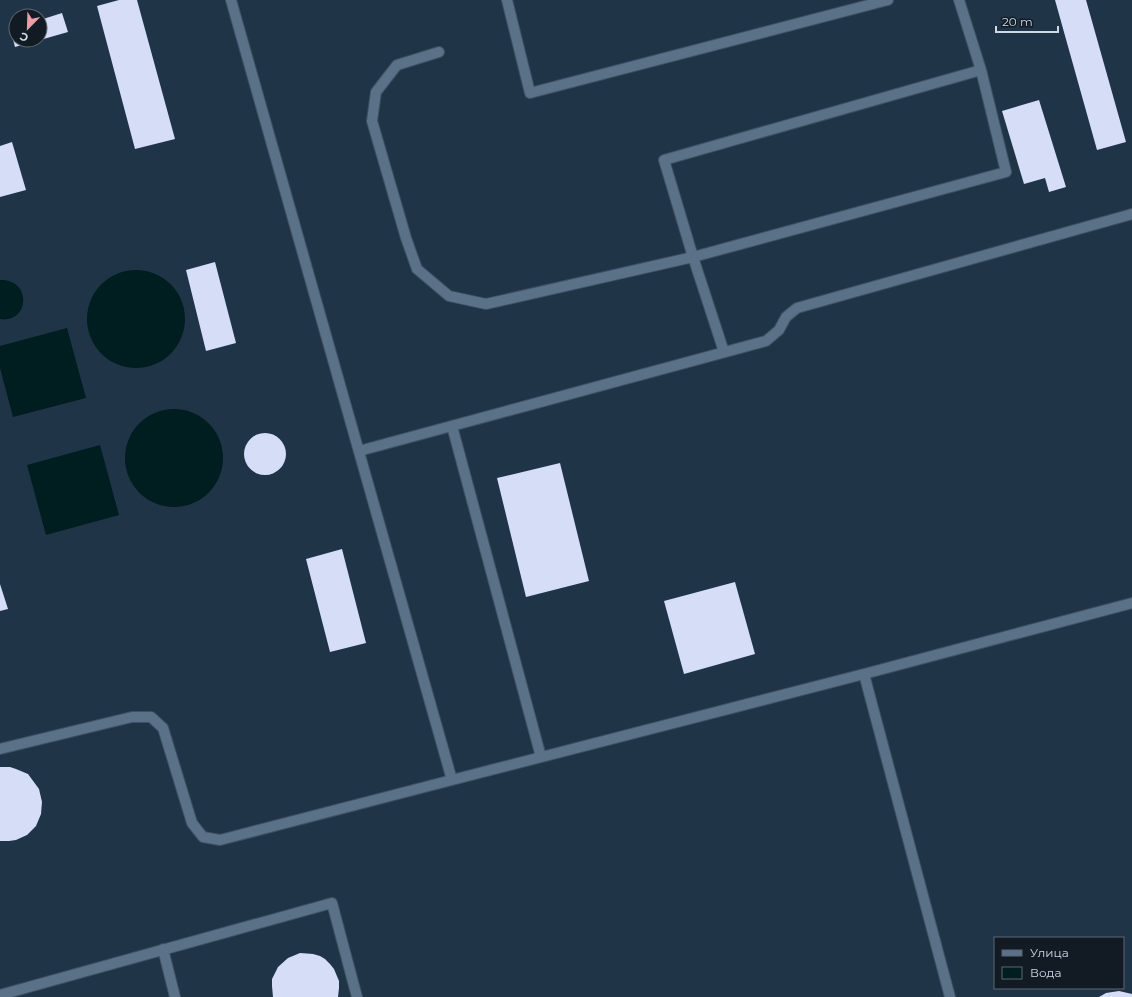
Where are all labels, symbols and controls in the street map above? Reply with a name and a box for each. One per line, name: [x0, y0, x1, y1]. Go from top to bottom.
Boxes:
north arrow: [8, 8, 48, 48]
scale bar: [996, 8, 1058, 34]
text: 20 m: [1002, 14, 1033, 29]
text: С: [18, 29, 31, 45]
legend: [994, 937, 1124, 989]
text: Улица: [1030, 945, 1069, 960]
text: Вода: [1030, 965, 1061, 980]

